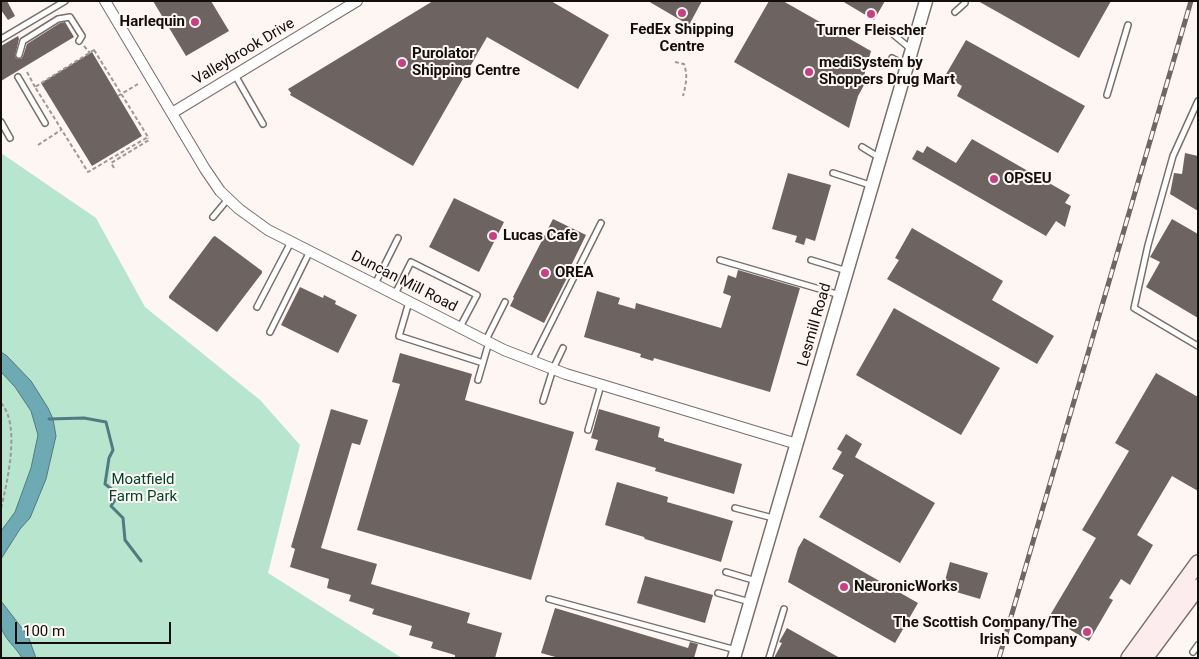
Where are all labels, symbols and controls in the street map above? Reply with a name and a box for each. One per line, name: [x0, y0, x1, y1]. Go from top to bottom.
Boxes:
marker: FedEx Shipping Centre: [676, 7, 688, 19]
marker: Turner Fleischer: [865, 8, 877, 20]
place label: Harlequin: [120, 13, 185, 31]
street label: Valleybrook Drive: [190, 15, 298, 89]
marker: Harlequin: [189, 16, 201, 28]
place label: FedEx Shipping Centre: [630, 21, 734, 56]
place label: Turner Fleischer: [816, 22, 926, 40]
place label: Purolator Shipping Centre: [412, 45, 520, 80]
place label: mediSystem by Shoppers Drug Mart: [819, 54, 955, 89]
marker: Purolator Shipping Centre: [396, 57, 408, 69]
marker: mediSystem by Shoppers Drug Mart: [803, 66, 815, 78]
place label: OPSEU: [1004, 170, 1052, 188]
marker: OPSEU: [988, 173, 1000, 185]
place label: Lucas Cafe: [503, 227, 578, 245]
marker: Lucas Cafe: [487, 230, 499, 242]
street label: Duncan Mill Road: [348, 248, 460, 316]
place label: OREA: [555, 264, 593, 282]
marker: OREA: [539, 267, 551, 279]
street label: Lesmill Road: [794, 281, 836, 369]
park label: Moatfield Farm Park: [109, 471, 177, 506]
place label: NeuronicWorks: [854, 578, 958, 596]
marker: NeuronicWorks: [838, 581, 850, 593]
scale bar: [18, 612, 174, 644]
place label: The Scottish Company/The Irish Company: [893, 614, 1077, 649]
text: 100 m: [23, 622, 65, 640]
marker: The Scottish Company/The Irish Company: [1081, 626, 1093, 638]

